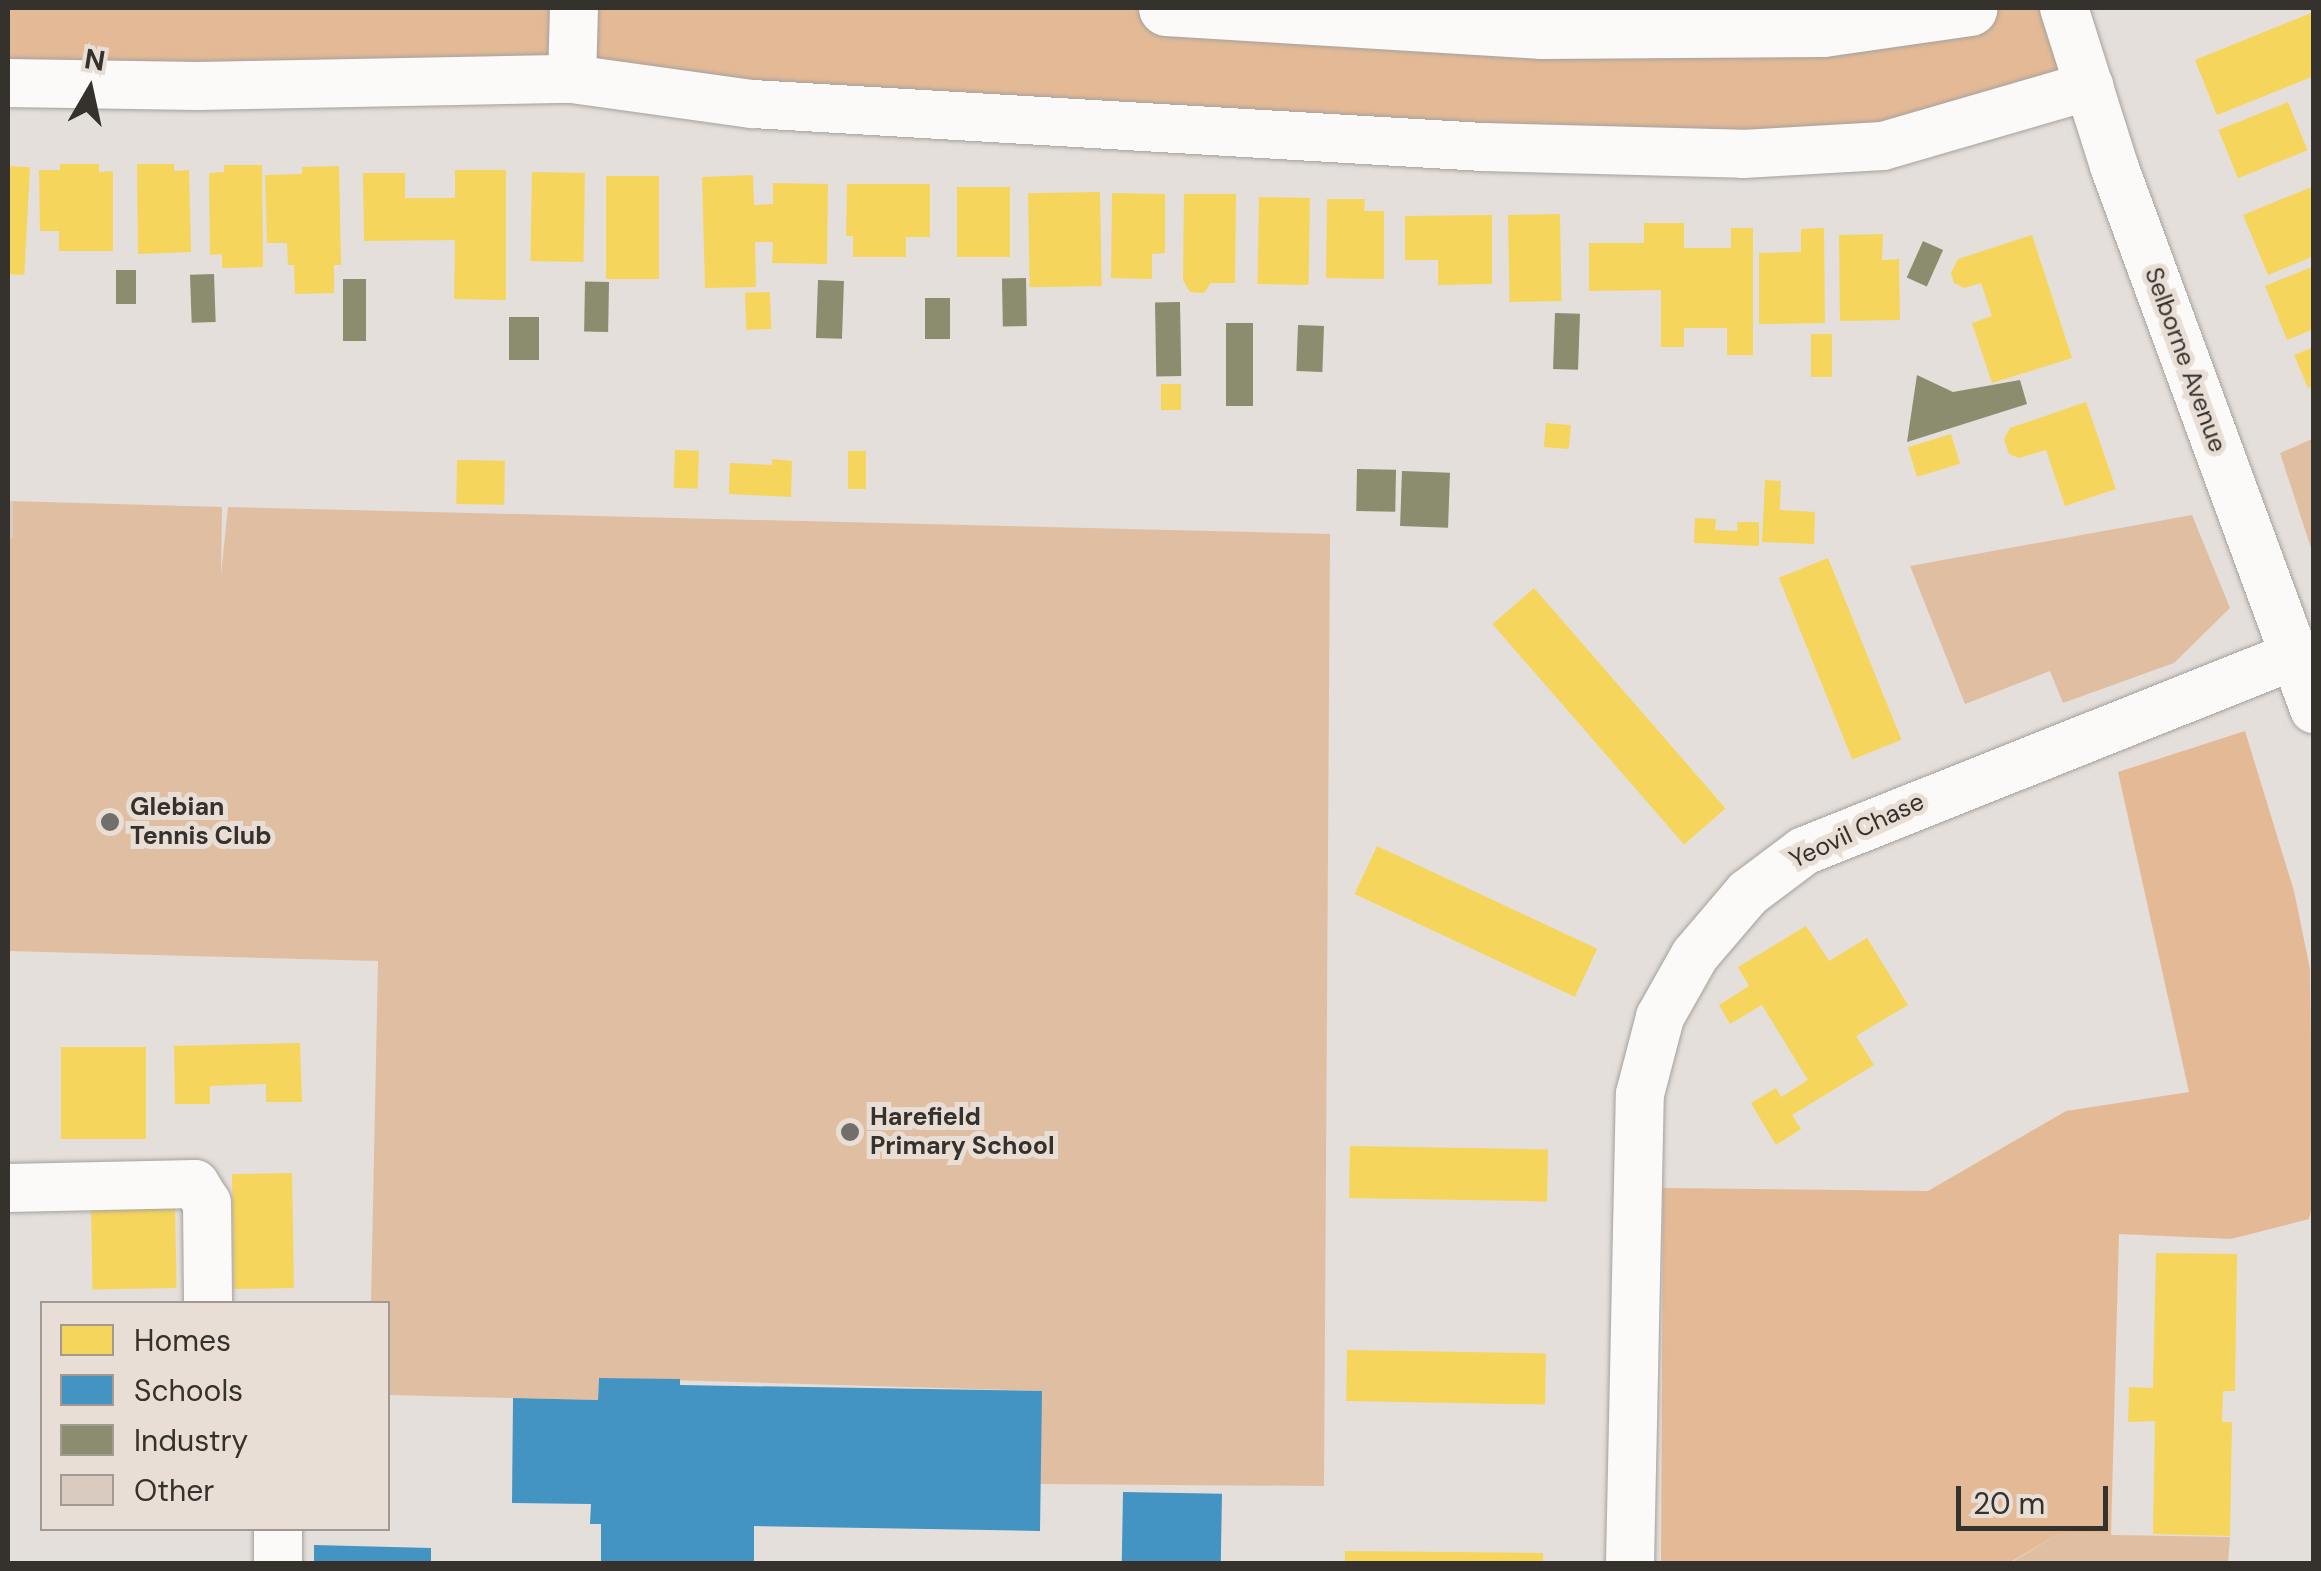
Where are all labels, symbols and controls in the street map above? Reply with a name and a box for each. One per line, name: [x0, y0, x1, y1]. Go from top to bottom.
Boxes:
north arrow: [40, 40, 140, 140]
text: N: [82, 40, 108, 80]
street label: Selborne Avenue: [2138, 264, 2232, 456]
street label: Yeovil Chase: [1785, 787, 1929, 875]
place label: Glebian Tennis Club: [130, 793, 271, 852]
marker: Glebian Tennis Club: [99, 811, 121, 833]
place label: Harefield Primary School: [870, 1103, 1055, 1162]
marker: Harefield Primary School: [839, 1121, 861, 1143]
legend: [40, 1301, 390, 1531]
text: Homes: [134, 1321, 231, 1360]
text: Schools: [134, 1371, 243, 1410]
text: Industry: [134, 1421, 248, 1460]
scale bar: [1961, 1466, 2114, 1528]
text: Other: [134, 1471, 214, 1510]
text: 20 m: [1973, 1484, 2045, 1523]

